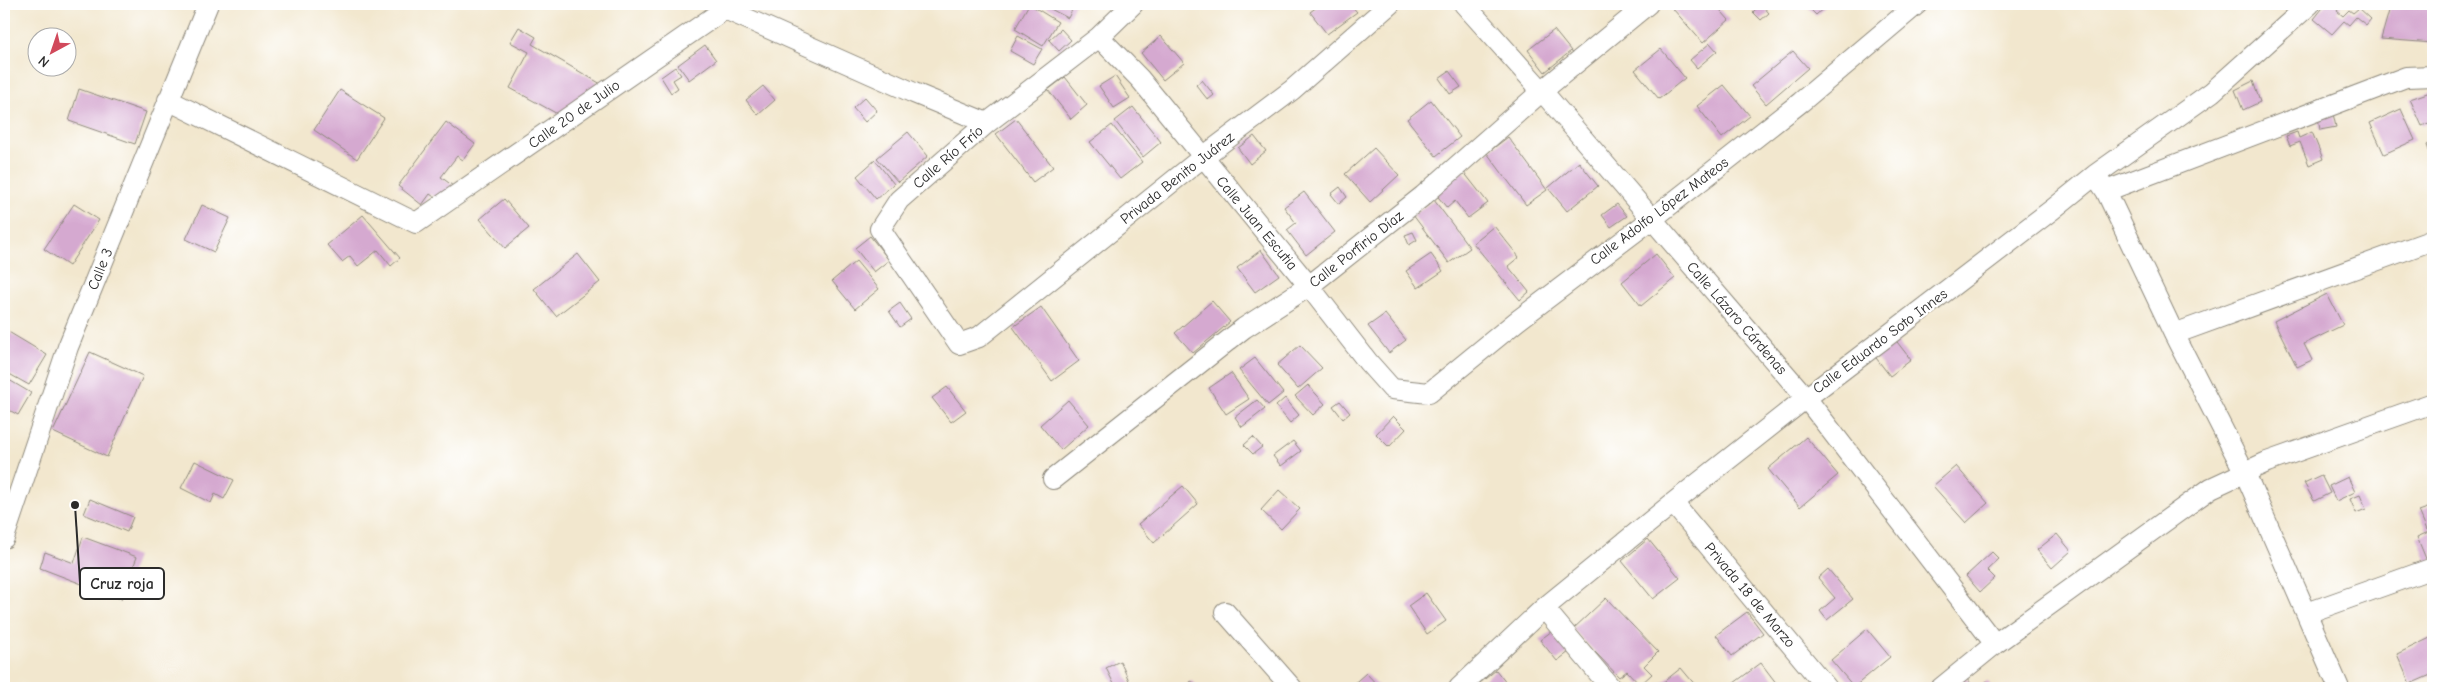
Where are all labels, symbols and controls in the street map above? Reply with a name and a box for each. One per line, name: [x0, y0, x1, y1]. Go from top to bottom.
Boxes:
north arrow: [28, 28, 78, 78]
text: N: [35, 52, 53, 71]
street label: Calle 20 de Julio: [525, 76, 623, 152]
street label: Calle Río Frío: [909, 122, 987, 192]
street label: Privada Benito Juárez: [1117, 128, 1238, 228]
street label: Calle Adolfo López Mateos: [1586, 153, 1732, 269]
street label: Calle Juan Escutia: [1212, 172, 1302, 274]
street label: Calle Porfirio Díaz: [1305, 206, 1407, 291]
street label: Calle 3: [83, 245, 117, 293]
street label: Calle Lázaro Cárdenas: [1683, 258, 1791, 378]
street label: Calle Eduardo Soto Innes: [1809, 284, 1951, 398]
street label: Privada 18 de Marzo: [1701, 539, 1799, 651]
callout: Cruz roja: [80, 568, 164, 599]
text: Cruz roja: [90, 575, 154, 593]

